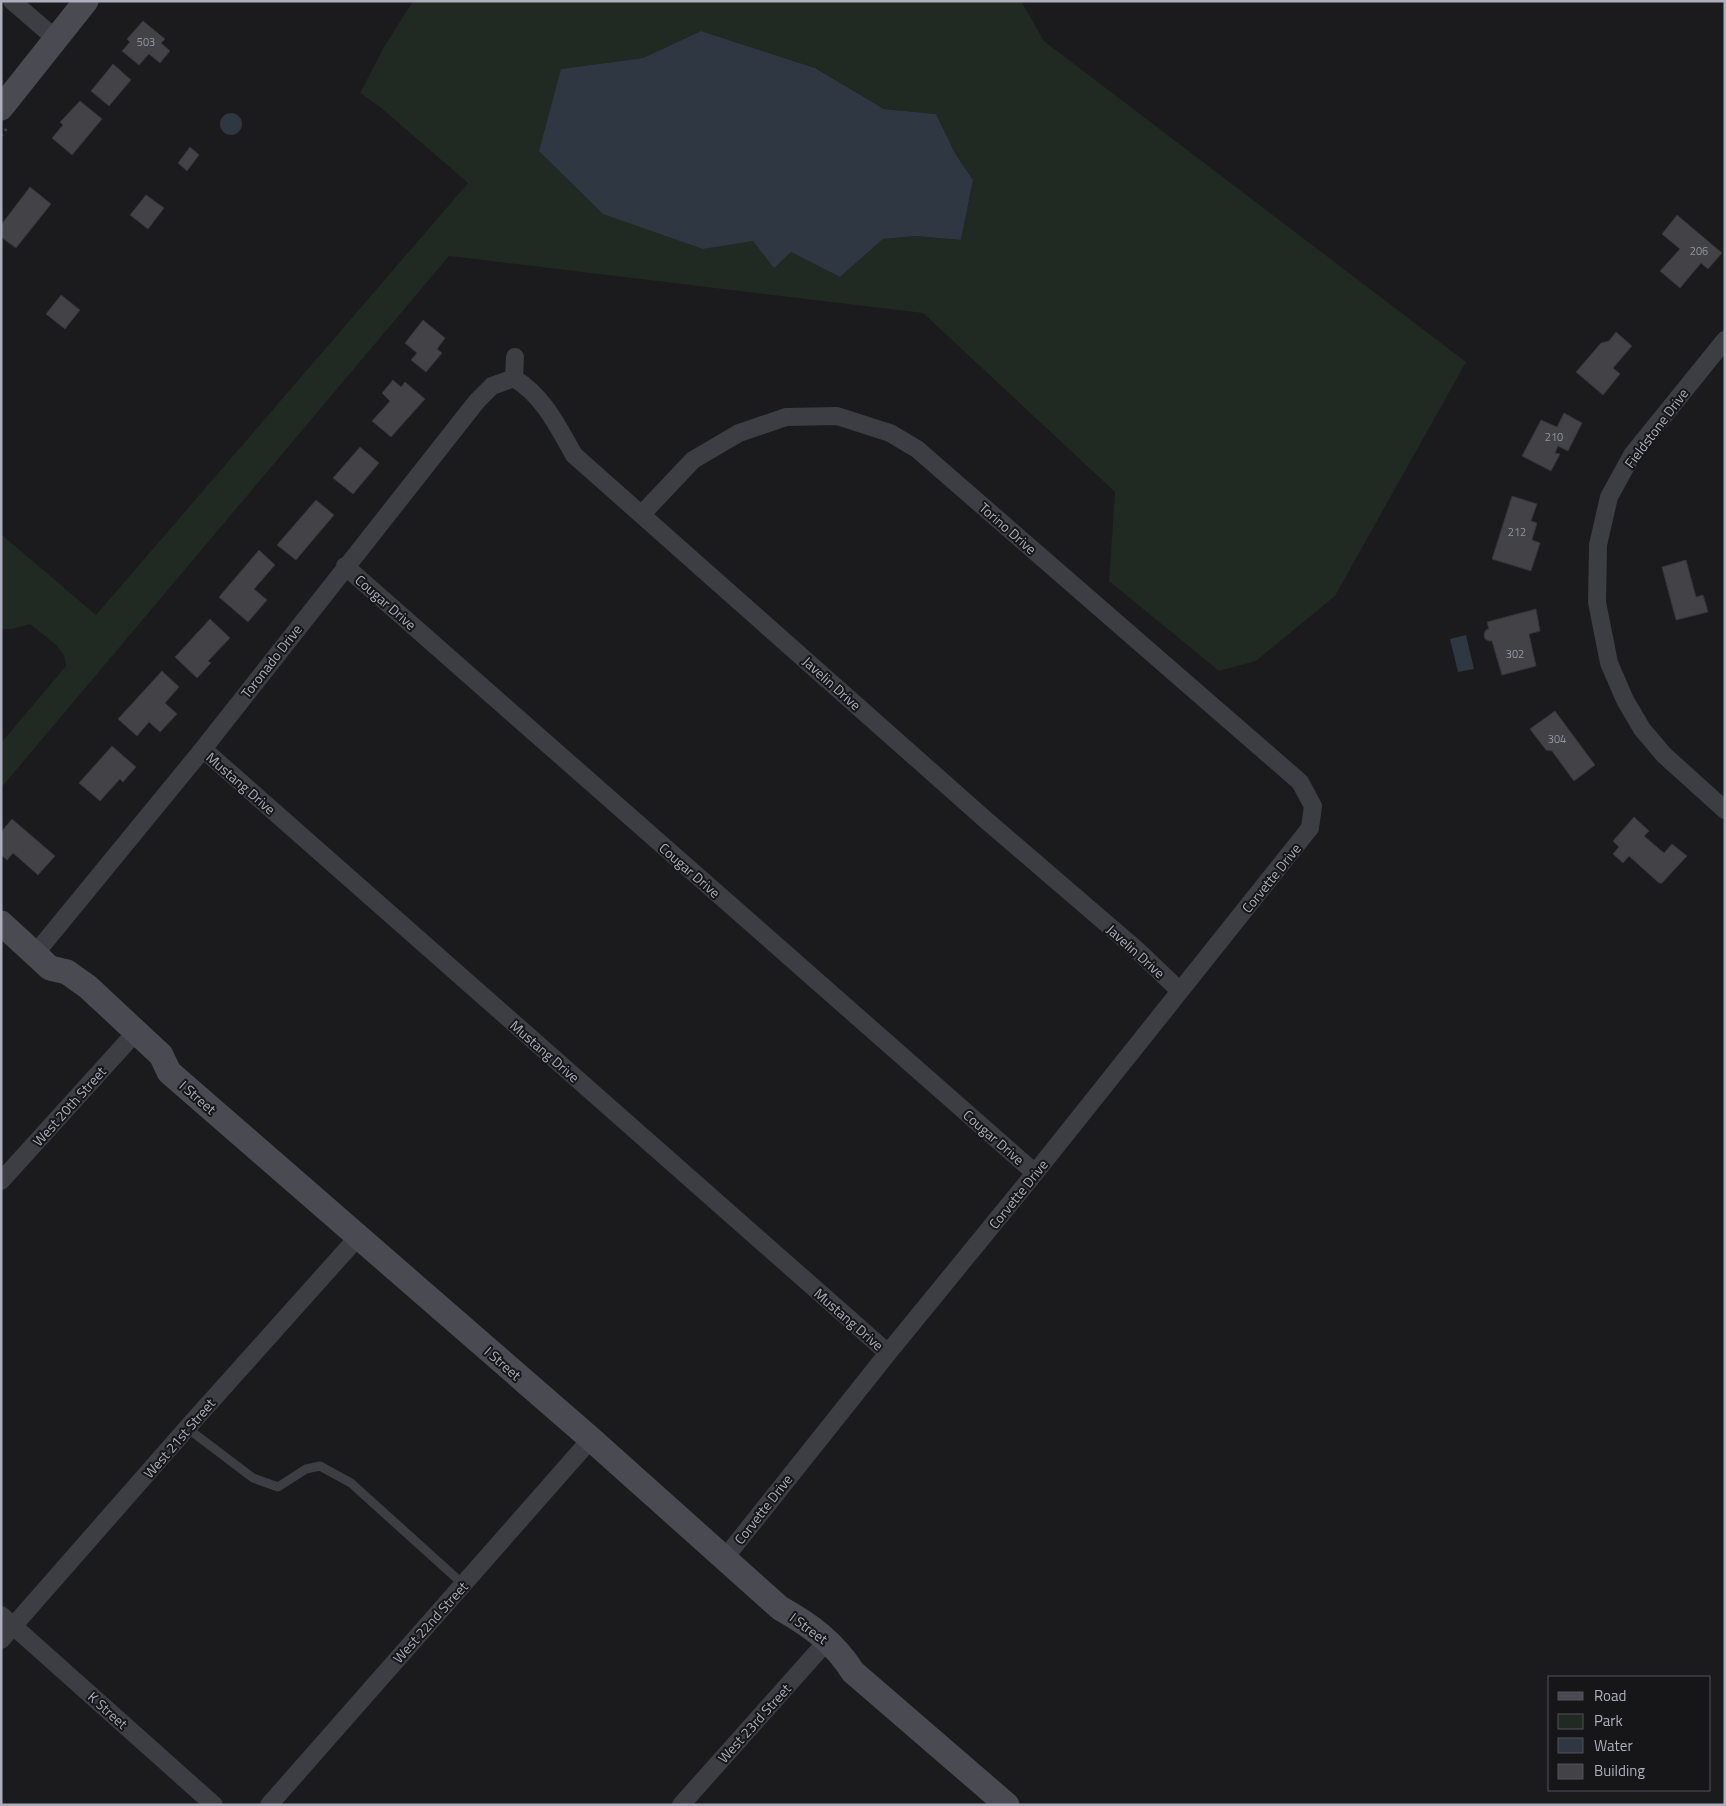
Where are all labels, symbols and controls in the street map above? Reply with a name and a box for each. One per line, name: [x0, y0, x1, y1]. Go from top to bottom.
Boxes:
house number: 503: [137, 34, 155, 50]
house number: 206: [1690, 243, 1708, 259]
street label: Fieldstone Drive: [1619, 384, 1693, 472]
house number: 210: [1545, 429, 1563, 445]
street label: Torino Drive: [975, 497, 1041, 559]
house number: 212: [1508, 524, 1526, 540]
street label: Cougar Drive: [351, 569, 421, 635]
street label: Toronado Drive: [235, 620, 307, 702]
house number: 302: [1506, 646, 1524, 662]
street label: Javelin Drive: [798, 651, 866, 715]
house number: 304: [1548, 731, 1566, 747]
street label: Mustang Drive: [202, 747, 280, 819]
street label: Cougar Drive: [655, 837, 725, 903]
street label: Corvette Drive: [1236, 839, 1306, 917]
street label: Javelin Drive: [1102, 919, 1170, 983]
street label: Mustang Drive: [506, 1015, 584, 1087]
street label: West 20th Street: [27, 1061, 111, 1151]
street label: I Street: [175, 1075, 221, 1119]
street label: Cougar Drive: [959, 1104, 1029, 1170]
street label: Corvette Drive: [983, 1155, 1053, 1233]
street label: Mustang Drive: [810, 1283, 888, 1355]
street label: I Street: [480, 1341, 526, 1385]
street label: West 21st Street: [138, 1393, 220, 1483]
street label: Corvette Drive: [729, 1469, 797, 1549]
street label: West 22nd Street: [388, 1576, 472, 1667]
street label: I Street: [786, 1607, 832, 1649]
legend: [1548, 1676, 1711, 1791]
street label: West 23rd Street: [713, 1679, 796, 1767]
text: Road: [1594, 1684, 1626, 1707]
street label: K Street: [83, 1686, 133, 1734]
text: Park: [1594, 1709, 1623, 1732]
text: Water: [1594, 1734, 1633, 1757]
text: Building: [1594, 1759, 1645, 1782]

